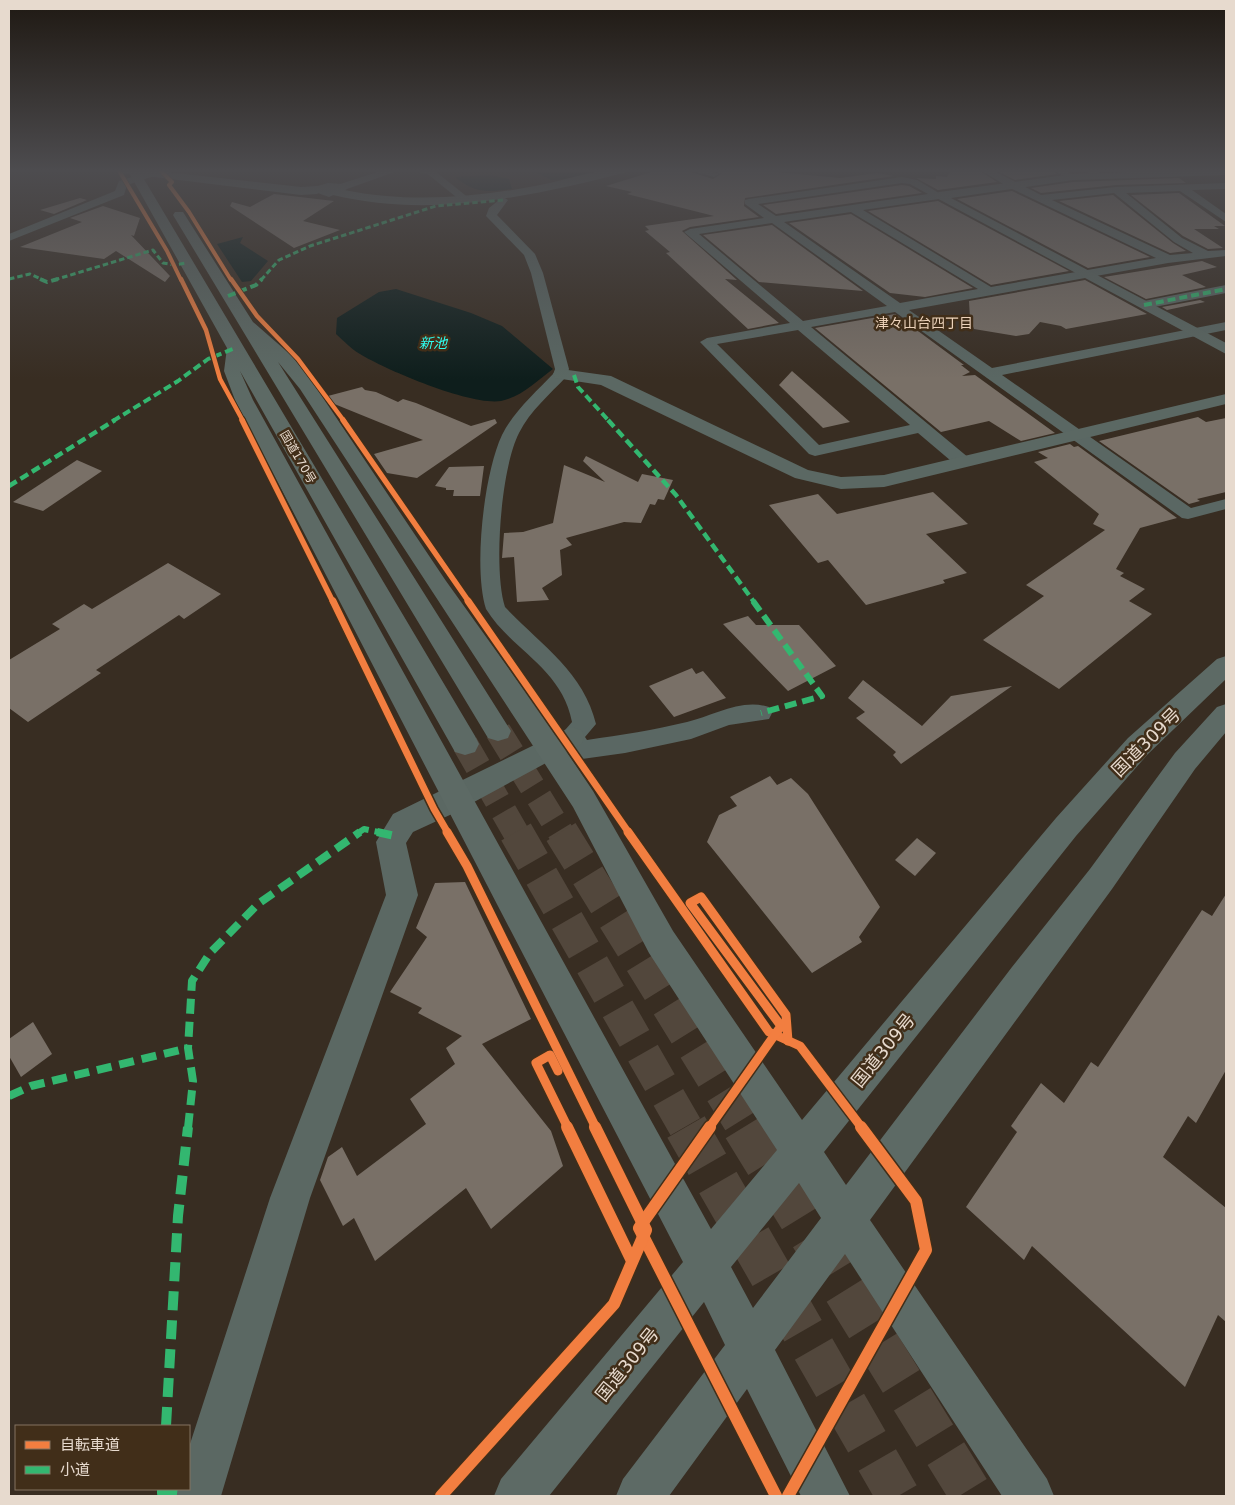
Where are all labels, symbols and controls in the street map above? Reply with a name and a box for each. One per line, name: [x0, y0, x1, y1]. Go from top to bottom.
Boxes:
district label: 津々山台四丁目: [875, 315, 973, 331]
water label: 新池: [419, 335, 449, 351]
street label: 国道170号: [277, 428, 319, 486]
street label: 国道309号: [1107, 703, 1185, 781]
street label: 国道309号: [847, 1009, 919, 1091]
street label: 国道309号: [591, 1323, 663, 1405]
legend: [15, 1425, 190, 1490]
text: 自転車道: [60, 1436, 120, 1454]
text: 小道: [60, 1461, 90, 1479]

